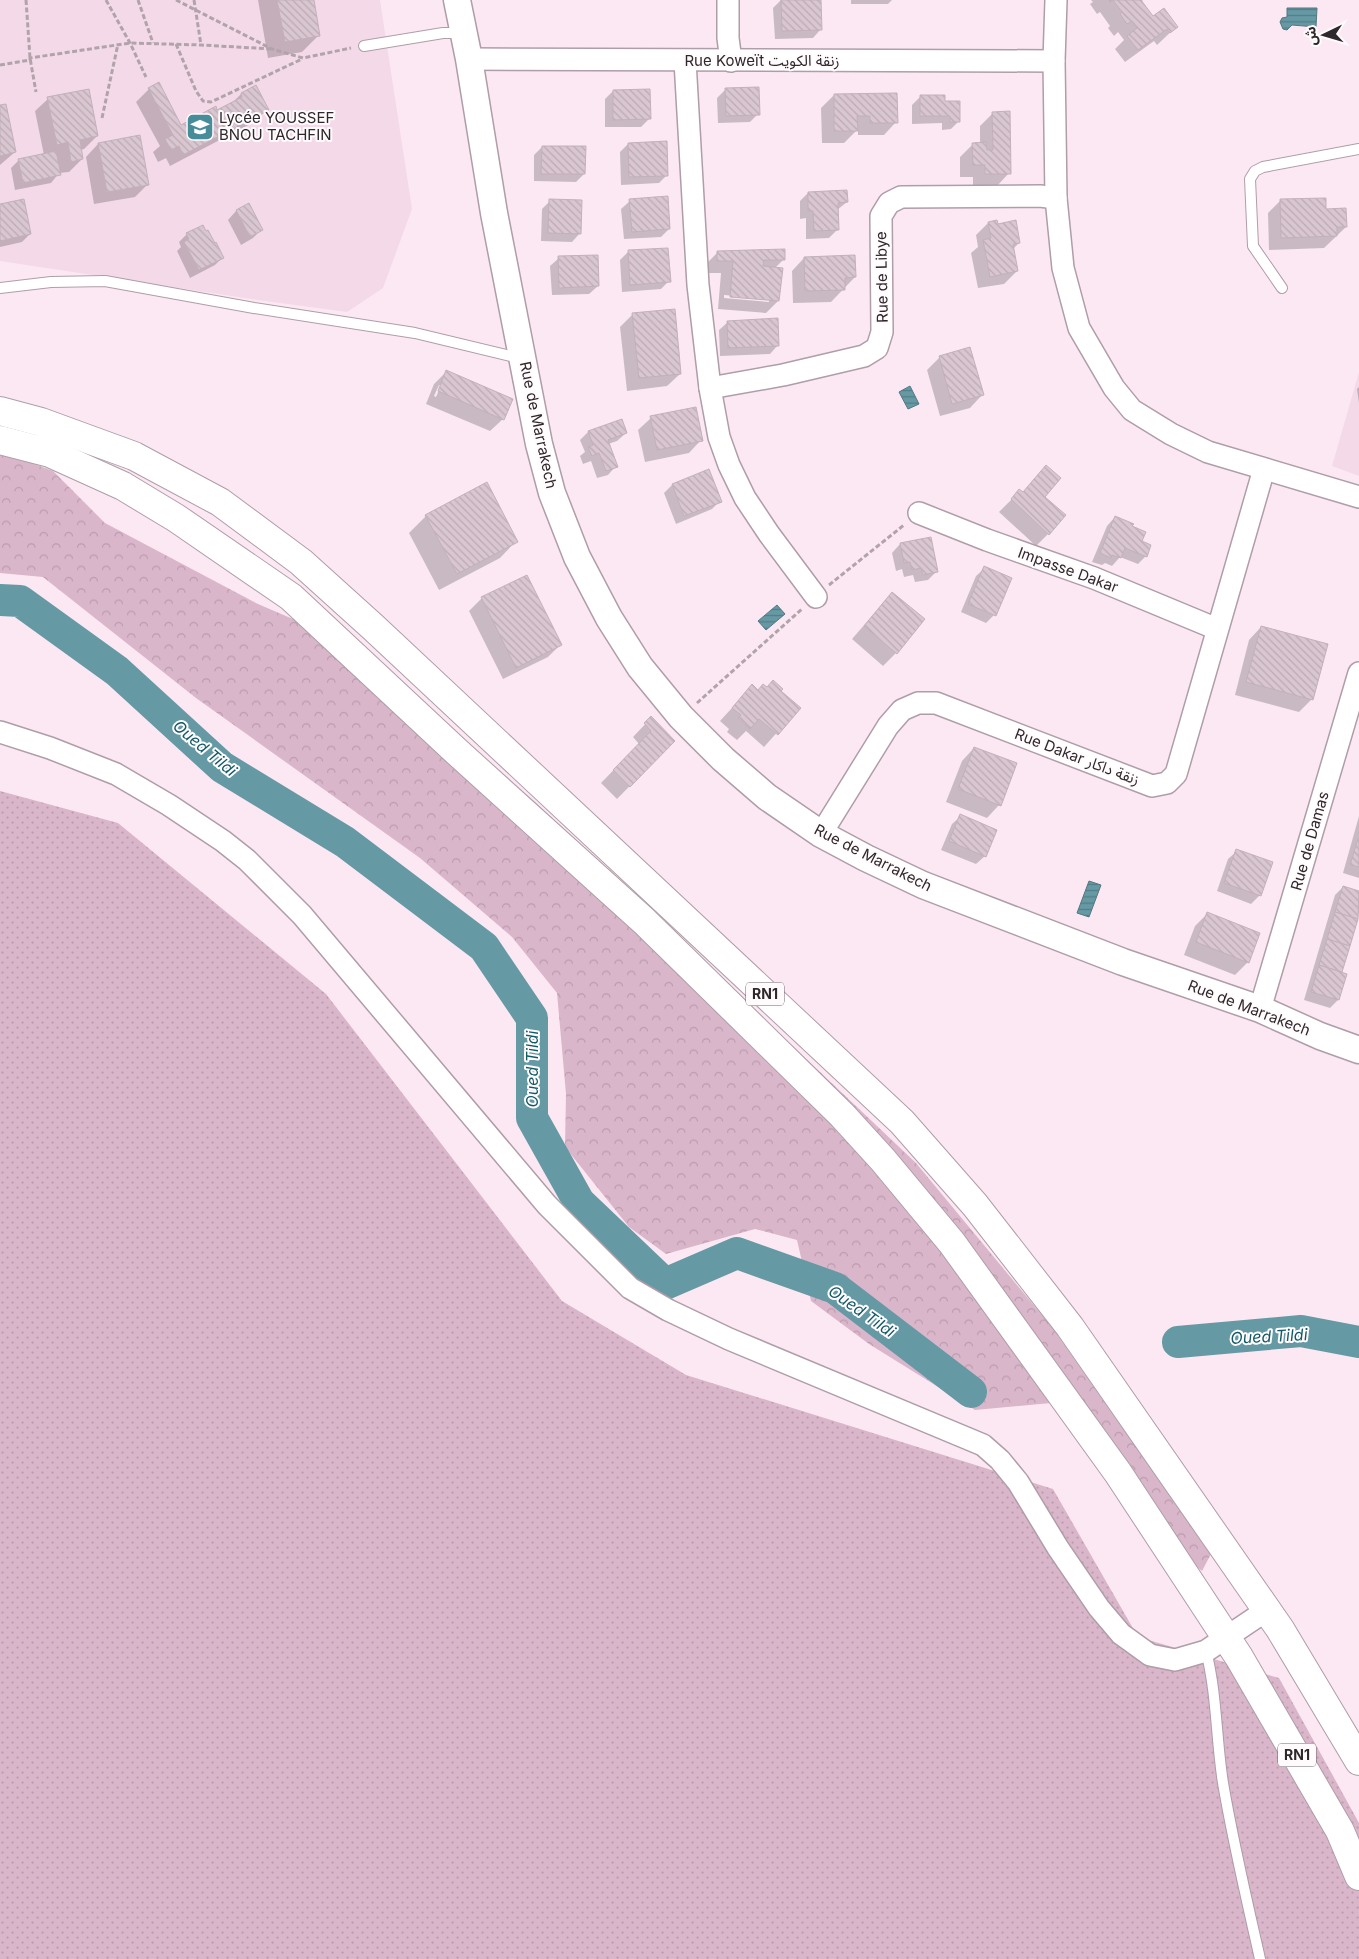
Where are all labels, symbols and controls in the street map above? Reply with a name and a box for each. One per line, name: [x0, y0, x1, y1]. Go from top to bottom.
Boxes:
north arrow: [1299, 10, 1349, 60]
text: ش: [1301, 26, 1320, 46]
street label: Rue Koweït زنقة الكويت: [684, 51, 840, 70]
place label: Lycée YOUSSEF BNOU TACHFIN: [219, 108, 334, 144]
school or university icon: Lycée YOUSSEF BNOU TACHFIN: [185, 112, 215, 142]
street label: Rue de Libye: [871, 231, 892, 323]
street label: Rue de Marrakech: [516, 360, 561, 490]
street label: Impasse Dakar: [1015, 543, 1121, 597]
water label: Oued Tildi: [169, 716, 242, 781]
street label: Rue Dakar زنقة داكار: [1012, 724, 1142, 789]
street label: Rue de Damas: [1286, 789, 1333, 893]
street label: Rue de Marrakech: [811, 820, 935, 895]
street label: Rue de Marrakech: [1185, 975, 1313, 1040]
road number: RN1: [746, 982, 784, 1006]
water label: Oued Tildi: [522, 1029, 542, 1108]
water label: Oued Tildi: [825, 1281, 900, 1342]
water label: Oued Tildi: [1230, 1324, 1309, 1348]
road number: RN1: [1278, 1744, 1316, 1766]

